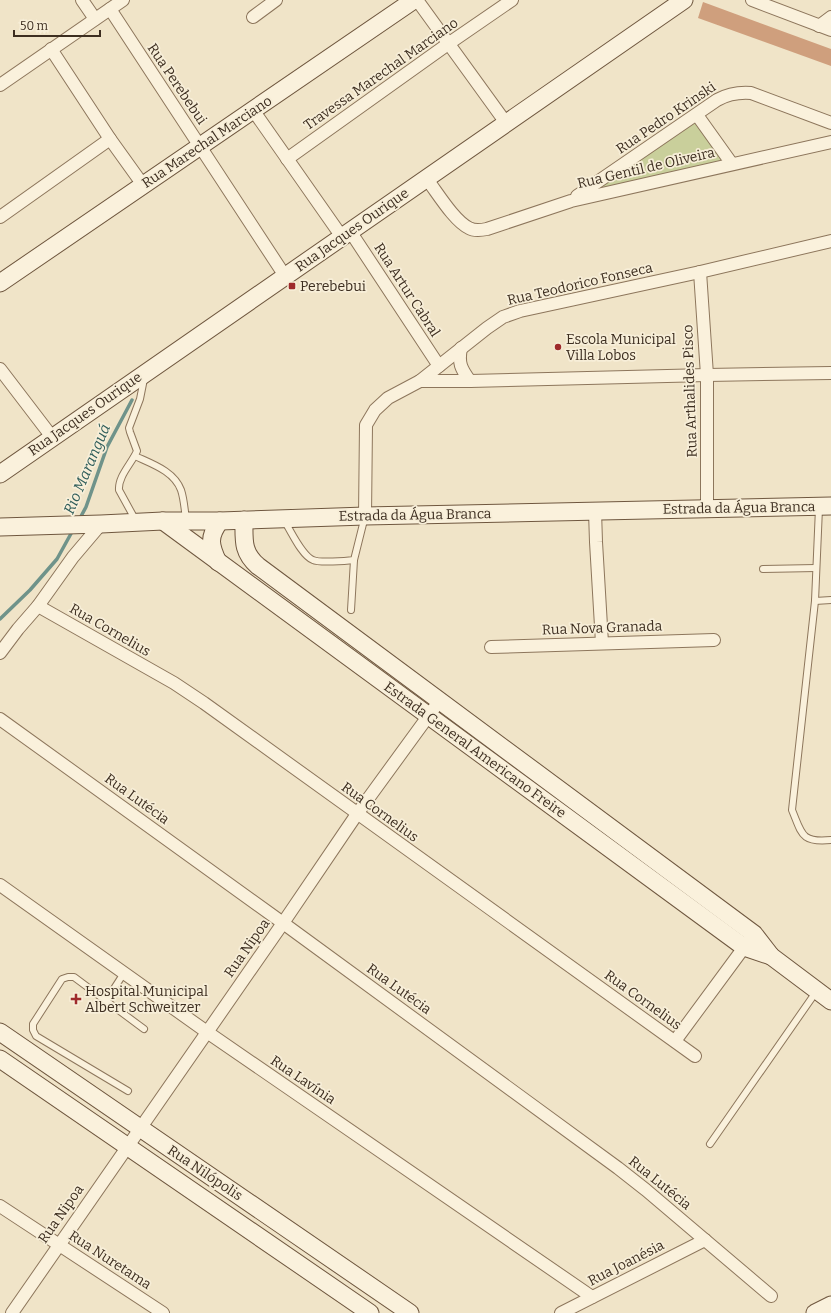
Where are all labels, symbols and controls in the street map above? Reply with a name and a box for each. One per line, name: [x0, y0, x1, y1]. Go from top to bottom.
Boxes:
scale bar: [14, 12, 100, 38]
street label: Travessa Marechal Marciano: [301, 14, 461, 134]
text: 50 m: [20, 19, 49, 33]
street label: Rua Perebebui: [144, 40, 210, 128]
street label: Rua Pedro Krinski: [613, 78, 719, 158]
street label: Rua Marechal Marciano: [139, 92, 275, 192]
street label: Rua Gentil de Oliveira: [576, 144, 717, 192]
street label: Rua Jacques Ourique: [292, 184, 412, 276]
street label: Rua Artur Cabral: [370, 240, 444, 340]
street label: Rua Teodorico Fonseca: [506, 259, 655, 309]
place label: Perebebui: [300, 278, 366, 295]
marker: Perebebui: [287, 281, 297, 291]
street label: Rua Arthalides Pisco: [679, 324, 701, 458]
place label: Escola Municipal Villa Lobos: [566, 331, 676, 364]
marker: Escola Municipal Villa Lobos: [553, 342, 563, 352]
street label: Rua Jacques Ourique: [25, 368, 145, 460]
water label: Rio Maranguá: [60, 421, 114, 517]
street label: Estrada da Água Branca: [662, 497, 816, 518]
street label: Estrada da Água Branca: [338, 504, 492, 525]
street label: Rua Cornelius: [66, 600, 154, 660]
street label: Rua Nova Granada: [542, 617, 663, 639]
street label: Estrada General Americano Freire: [381, 678, 569, 822]
street label: Rua Lutécia: [101, 770, 173, 828]
street label: Rua Cornelius: [338, 778, 422, 846]
street label: Rua Nipoa: [221, 915, 273, 980]
street label: Rua Lutécia: [363, 960, 435, 1018]
street label: Rua Cornelius: [601, 966, 685, 1034]
place label: Hospital Municipal Albert Schweitzer: [85, 983, 208, 1016]
marker: Hospital Municipal Albert Schweitzer: [70, 993, 82, 1005]
street label: Rua Lavínia: [267, 1052, 339, 1108]
street label: Rua Nilópolis: [164, 1142, 246, 1204]
street label: Rua Lutécia: [625, 1153, 695, 1214]
street label: Rua Nipoa: [35, 1181, 87, 1246]
street label: Rua Nuretama: [66, 1227, 155, 1293]
street label: Rua Joanésia: [585, 1236, 667, 1289]

